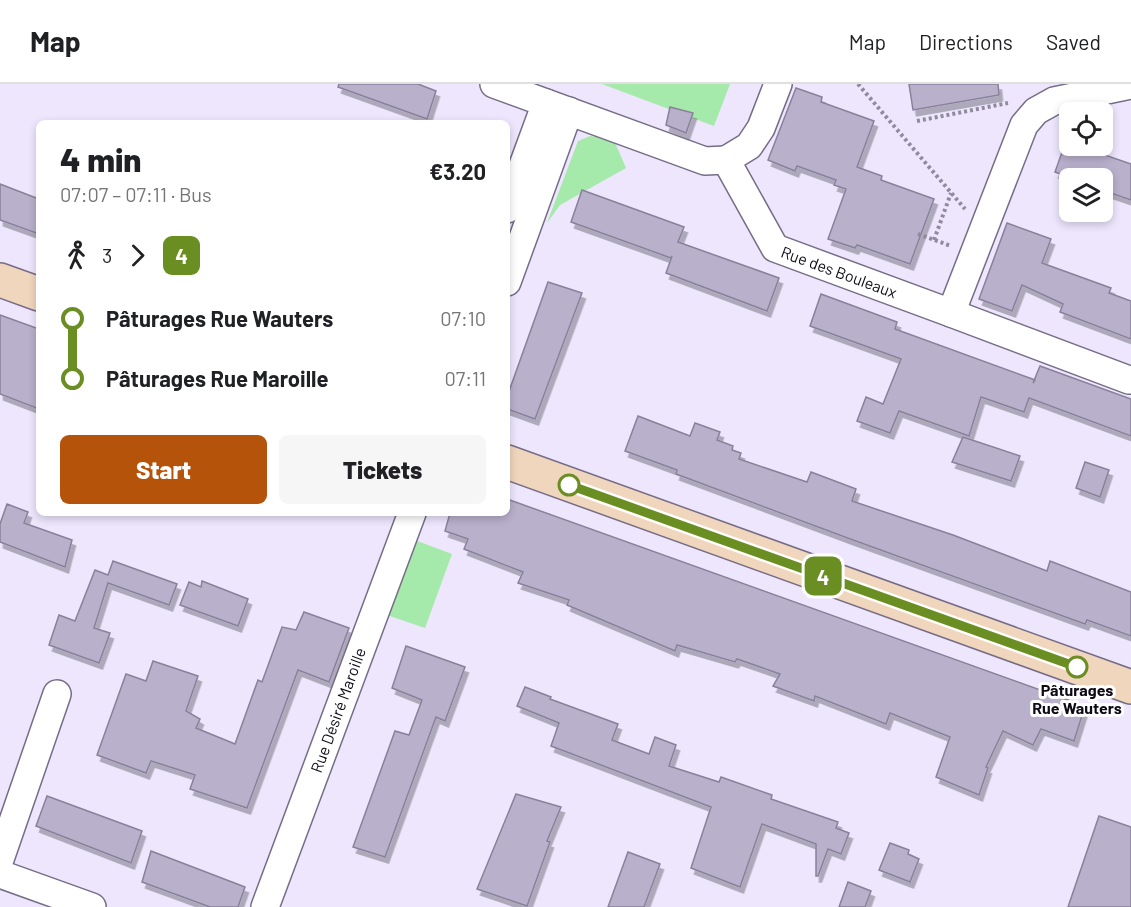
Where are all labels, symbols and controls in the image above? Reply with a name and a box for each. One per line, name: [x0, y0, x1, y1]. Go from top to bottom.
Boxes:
text: Map: [30, 24, 81, 58]
text: Map: [849, 29, 886, 54]
text: Directions: [919, 29, 1013, 54]
text: Saved: [1046, 29, 1101, 54]
map controls: [1059, 102, 1113, 222]
button: locate: [1059, 102, 1113, 156]
text: 4 min: [60, 139, 141, 179]
text: €3.20: [429, 158, 486, 184]
button: layers: [1059, 168, 1113, 222]
text: 07:07 – 07:11 · Bus: [60, 182, 212, 206]
icon: walk: [60, 239, 93, 272]
icon: forward: [121, 239, 154, 272]
street label: Rue des Bouleaux: [779, 242, 900, 301]
text: 3: [102, 243, 112, 267]
text: 4: [175, 243, 188, 268]
text: Pâturages Rue Wauters: [106, 305, 333, 331]
text: 07:10: [440, 306, 486, 330]
text: Pâturages Rue Maroille: [106, 365, 328, 391]
text: 07:11: [444, 366, 486, 390]
button: Start: [60, 435, 267, 504]
button: Tickets: [279, 435, 486, 504]
unlabelled marker: [558, 474, 580, 496]
line badge: 4: [804, 556, 842, 596]
text: 4: [817, 564, 829, 589]
street label: Rue Désiré Maroille: [306, 645, 369, 775]
marker: Pâturages Rue Wauters: [1066, 656, 1088, 678]
place label: Pâturages Rue Wauters: [1032, 680, 1122, 717]

